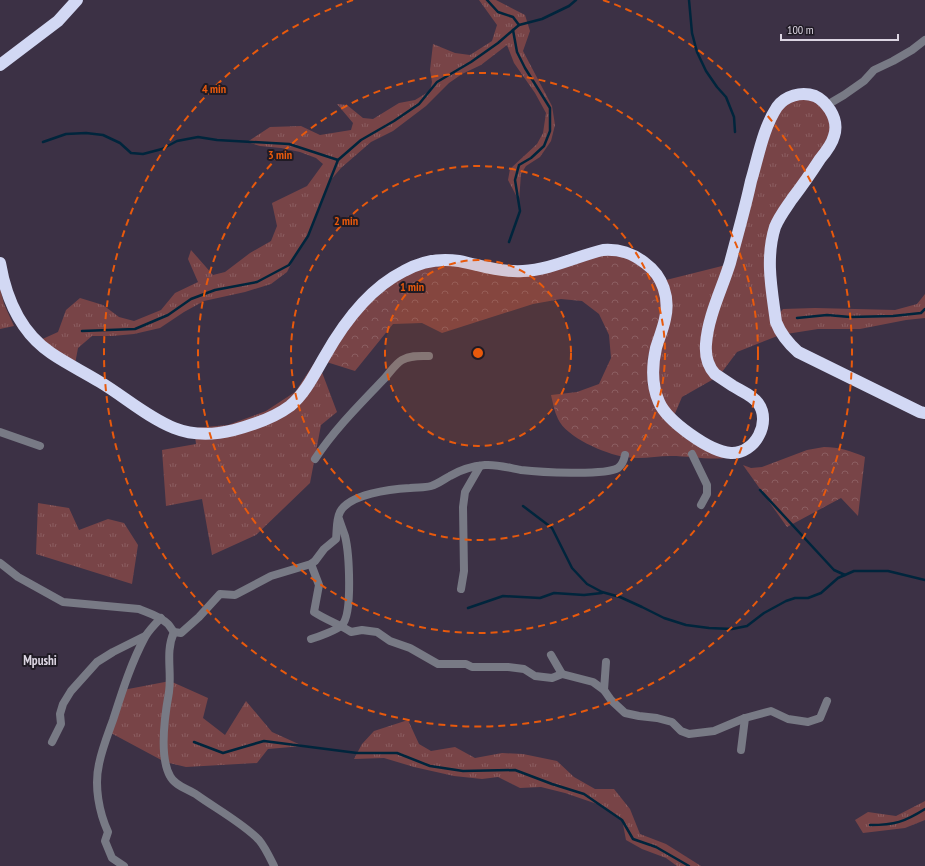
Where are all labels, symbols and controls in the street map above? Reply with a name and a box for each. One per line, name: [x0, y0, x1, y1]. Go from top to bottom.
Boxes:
scale bar: [781, 16, 898, 42]
text: 100 m: [787, 22, 814, 37]
text: 4 min: [202, 81, 226, 96]
text: 3 min: [268, 147, 292, 162]
text: 2 min: [334, 213, 358, 228]
text: 1 min: [400, 279, 424, 294]
centre of rings: [471, 346, 485, 360]
district label: Mpushi: [23, 652, 57, 669]

